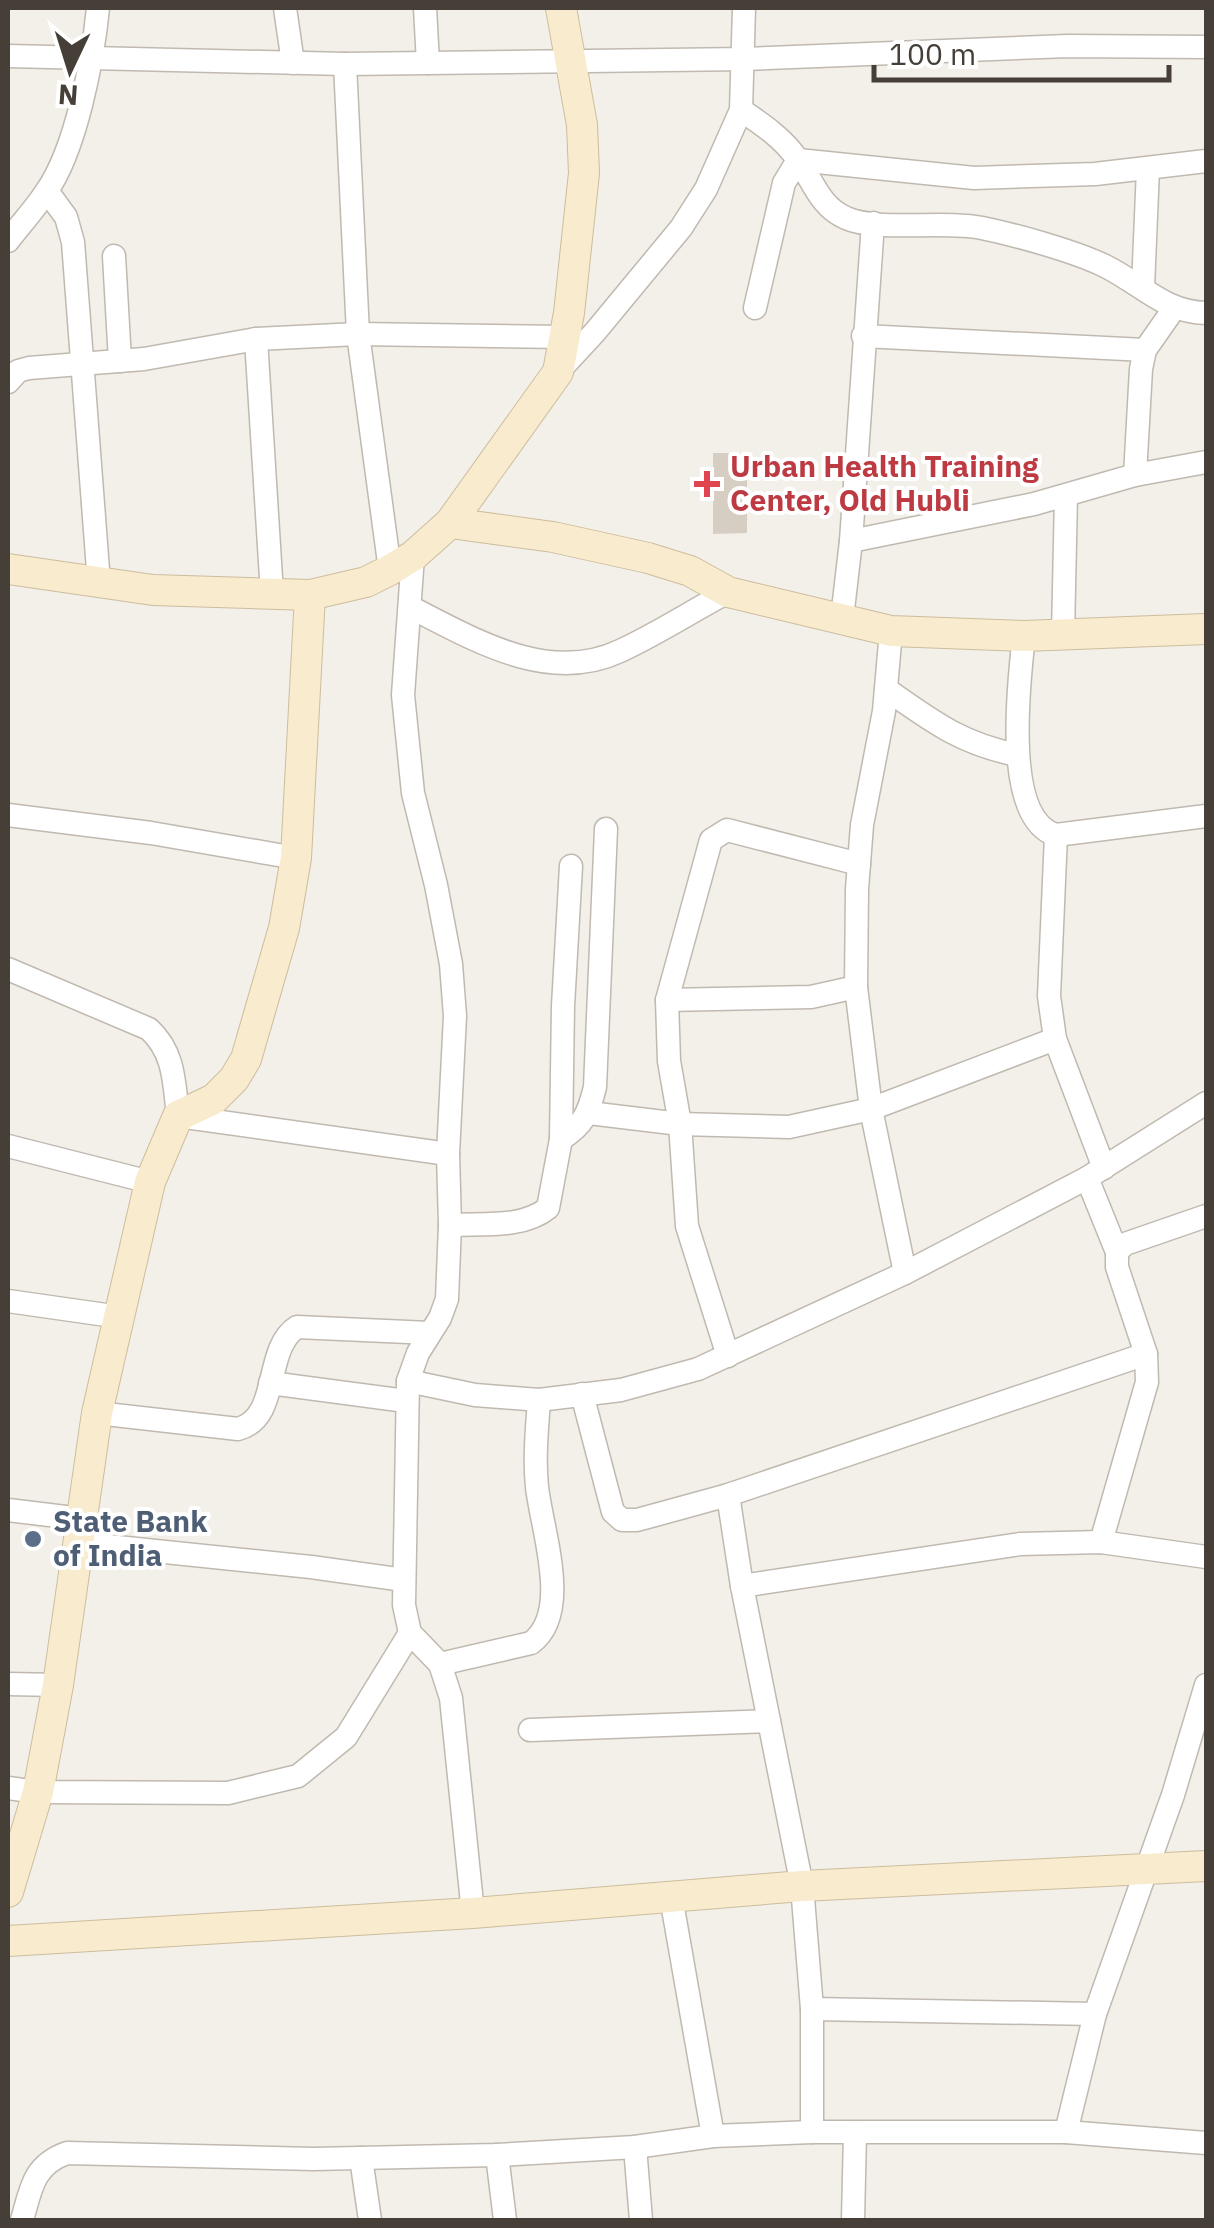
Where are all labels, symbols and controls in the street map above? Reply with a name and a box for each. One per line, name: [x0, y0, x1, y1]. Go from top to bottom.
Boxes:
north arrow: [20, 20, 120, 120]
scale bar: [874, 20, 1169, 82]
text: 100 m: [889, 34, 976, 73]
text: N: [57, 76, 80, 115]
place label: Urban Health Training Center, Old Hubli: [730, 446, 1039, 519]
marker: Urban Health Training Center, Old Hubli: [694, 471, 720, 497]
place label: State Bank of India: [53, 1501, 208, 1574]
marker: State Bank of India: [22, 1528, 44, 1550]

